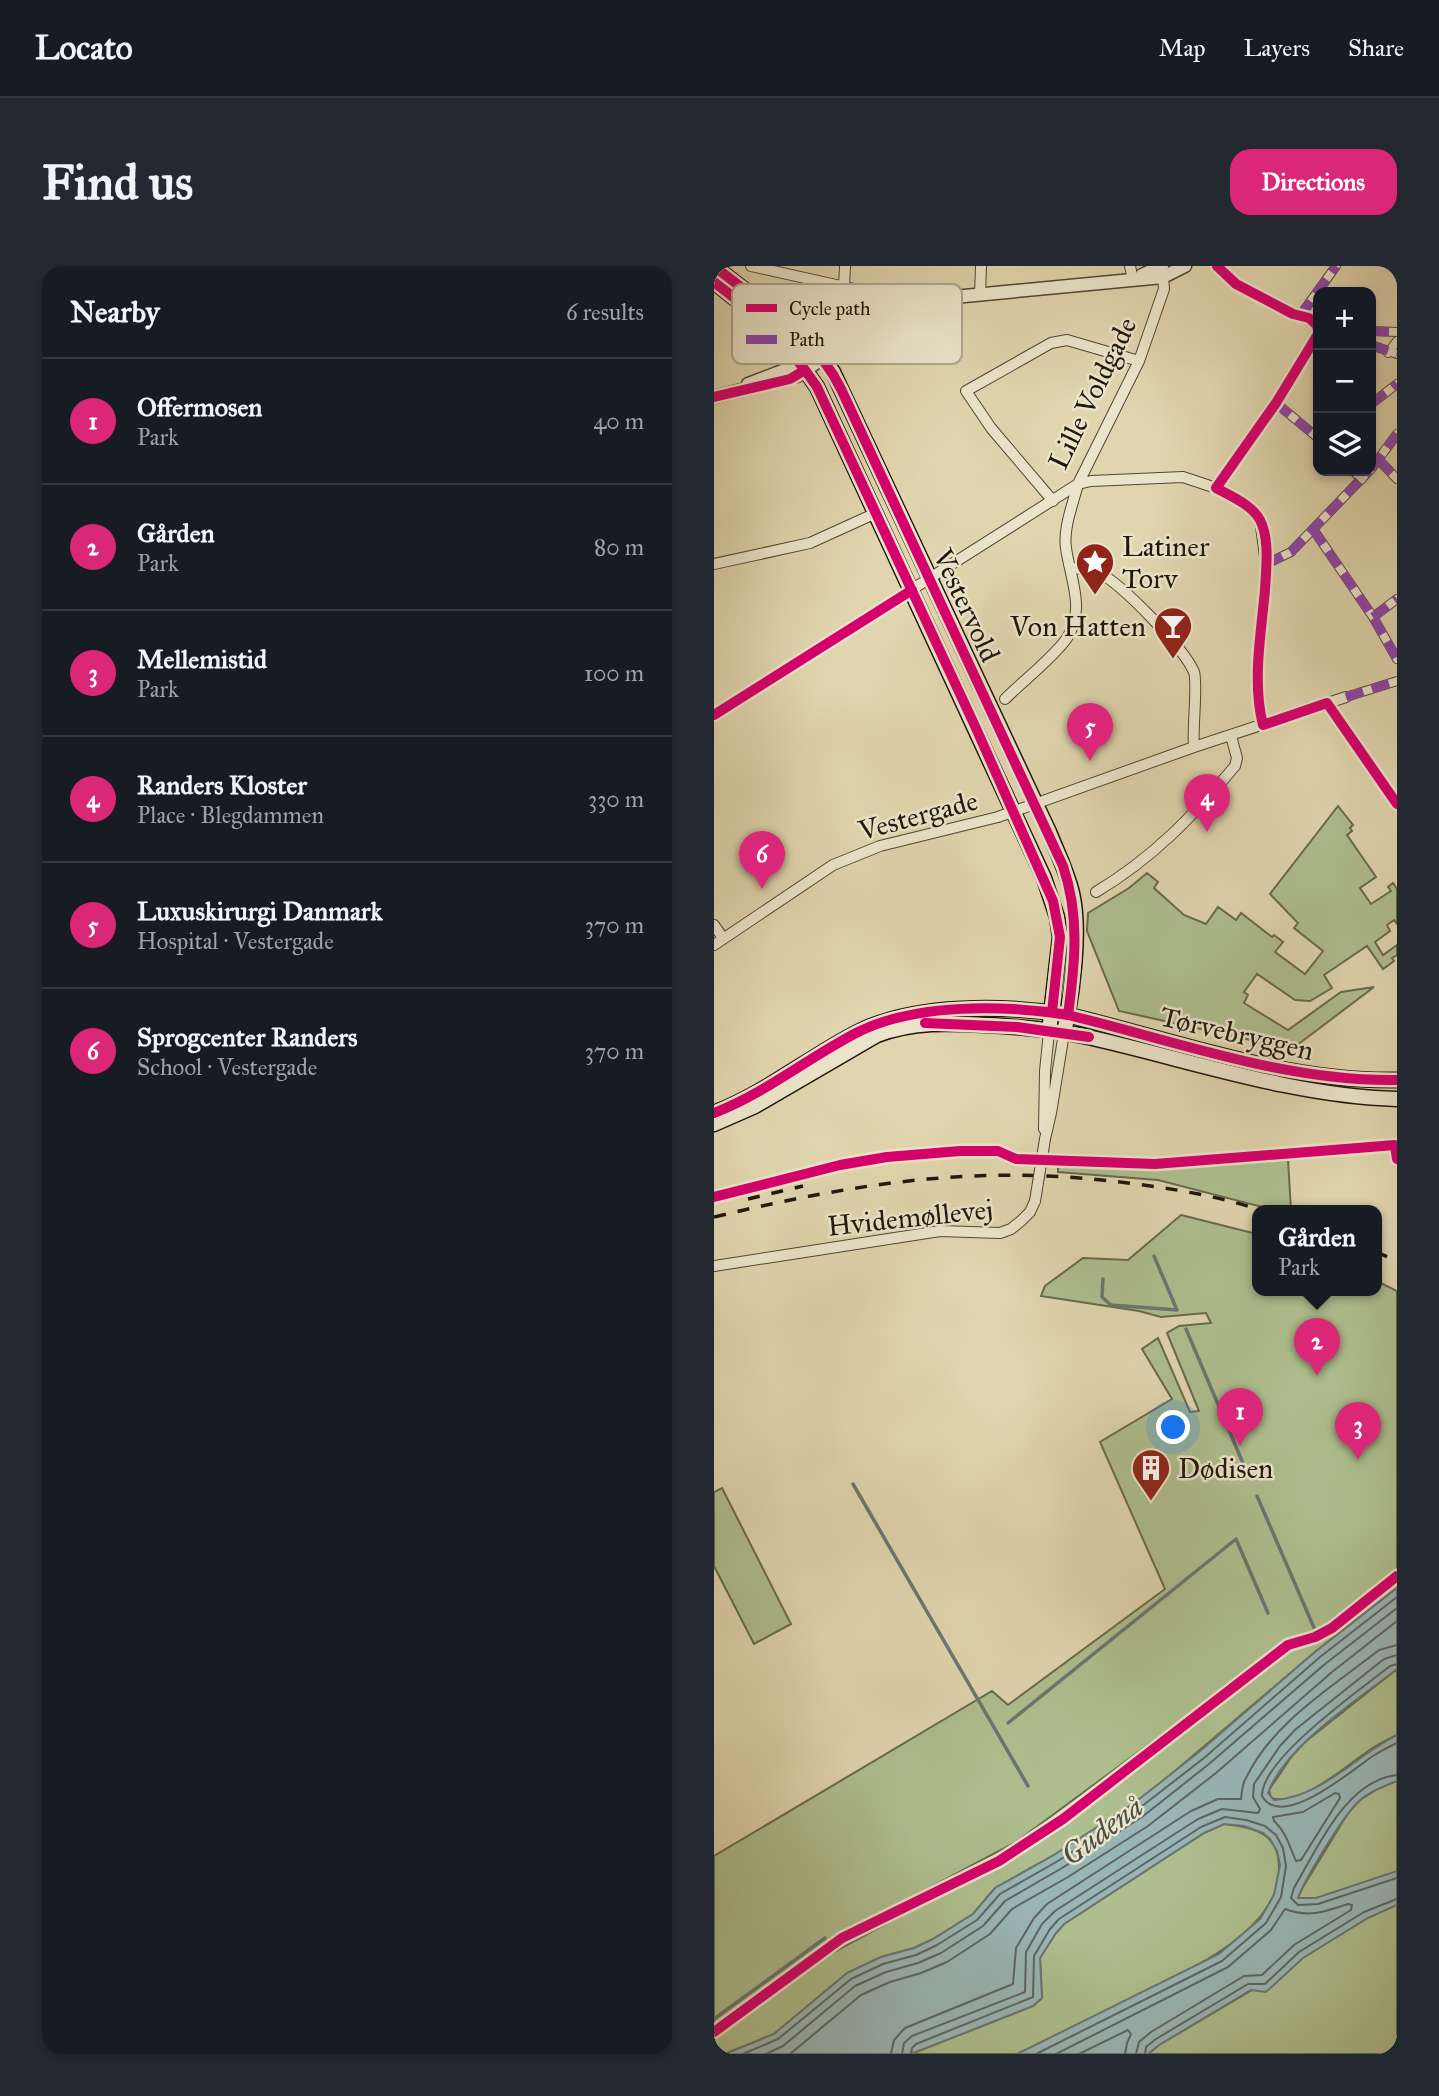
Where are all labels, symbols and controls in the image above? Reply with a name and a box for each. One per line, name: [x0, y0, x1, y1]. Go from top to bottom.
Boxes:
text: Locato: [35, 28, 133, 68]
text: Map: [1159, 33, 1206, 63]
text: Layers: [1244, 33, 1310, 63]
text: Share: [1348, 33, 1404, 63]
button: Directions: [1230, 149, 1397, 215]
text: Find us: [42, 153, 193, 212]
legend: [732, 284, 962, 364]
map controls: [1313, 287, 1376, 476]
button: +: [1313, 287, 1376, 350]
text: Nearby: [70, 294, 160, 330]
text: Cycle path: [789, 297, 871, 320]
text: 6 results: [566, 298, 644, 326]
street label: Lille Voldgade: [1041, 311, 1144, 475]
text: Path: [789, 328, 825, 351]
button: −: [1313, 350, 1376, 413]
text: Offermosen: [137, 391, 262, 423]
text: 1: [88, 407, 98, 435]
text: 40 m: [594, 407, 644, 435]
button: layers: [1313, 413, 1376, 476]
text: Park: [137, 423, 179, 451]
text: Gården: [137, 517, 215, 549]
place label: Latiner Torv: [1122, 529, 1210, 596]
text: 2: [87, 533, 99, 561]
text: 80 m: [594, 533, 644, 561]
place icon: Latiner Torv: [1074, 541, 1116, 596]
street label: Vestervold: [925, 542, 1008, 667]
text: Park: [137, 549, 179, 577]
bar icon: Von Hatten: [1152, 605, 1194, 660]
place label: Von Hatten: [1009, 609, 1146, 644]
text: Mellemistid: [137, 643, 267, 675]
text: 3: [88, 659, 98, 687]
text: 100 m: [584, 659, 644, 687]
text: Park: [137, 675, 179, 703]
pin: 5: [1067, 703, 1113, 761]
text: Randers Kloster: [137, 769, 307, 801]
pin: 4: [1184, 774, 1230, 832]
street label: Vestergade: [854, 783, 982, 848]
text: 4: [87, 785, 99, 813]
text: 330 m: [588, 785, 644, 813]
text: Place · Blegdammen: [137, 801, 324, 829]
pin: 6: [739, 831, 785, 889]
text: Luxuskirurgi Danmark: [137, 895, 382, 927]
text: 5: [88, 911, 98, 939]
text: 370 m: [585, 911, 644, 939]
text: Hospital · Vestergade: [137, 927, 334, 955]
street label: Tørvebryggen: [1157, 999, 1317, 1068]
text: Sprogcenter Randers: [137, 1021, 357, 1053]
text: 6: [87, 1037, 99, 1065]
text: 370 m: [585, 1037, 644, 1065]
text: School · Vestergade: [137, 1053, 317, 1081]
street label: Hvidemøllevej: [826, 1191, 995, 1244]
popup: [1252, 1205, 1382, 1296]
text: Gården: [1278, 1221, 1356, 1253]
text: Park: [1278, 1253, 1320, 1281]
pin: 2: [1294, 1318, 1340, 1376]
pin: 1: [1217, 1388, 1263, 1446]
pin: 3: [1335, 1402, 1381, 1460]
your location: [1156, 1410, 1190, 1444]
building icon: Dødisen: [1130, 1447, 1172, 1502]
place label: Dødisen: [1178, 1451, 1273, 1486]
water label: Gudenå: [1054, 1789, 1150, 1873]

